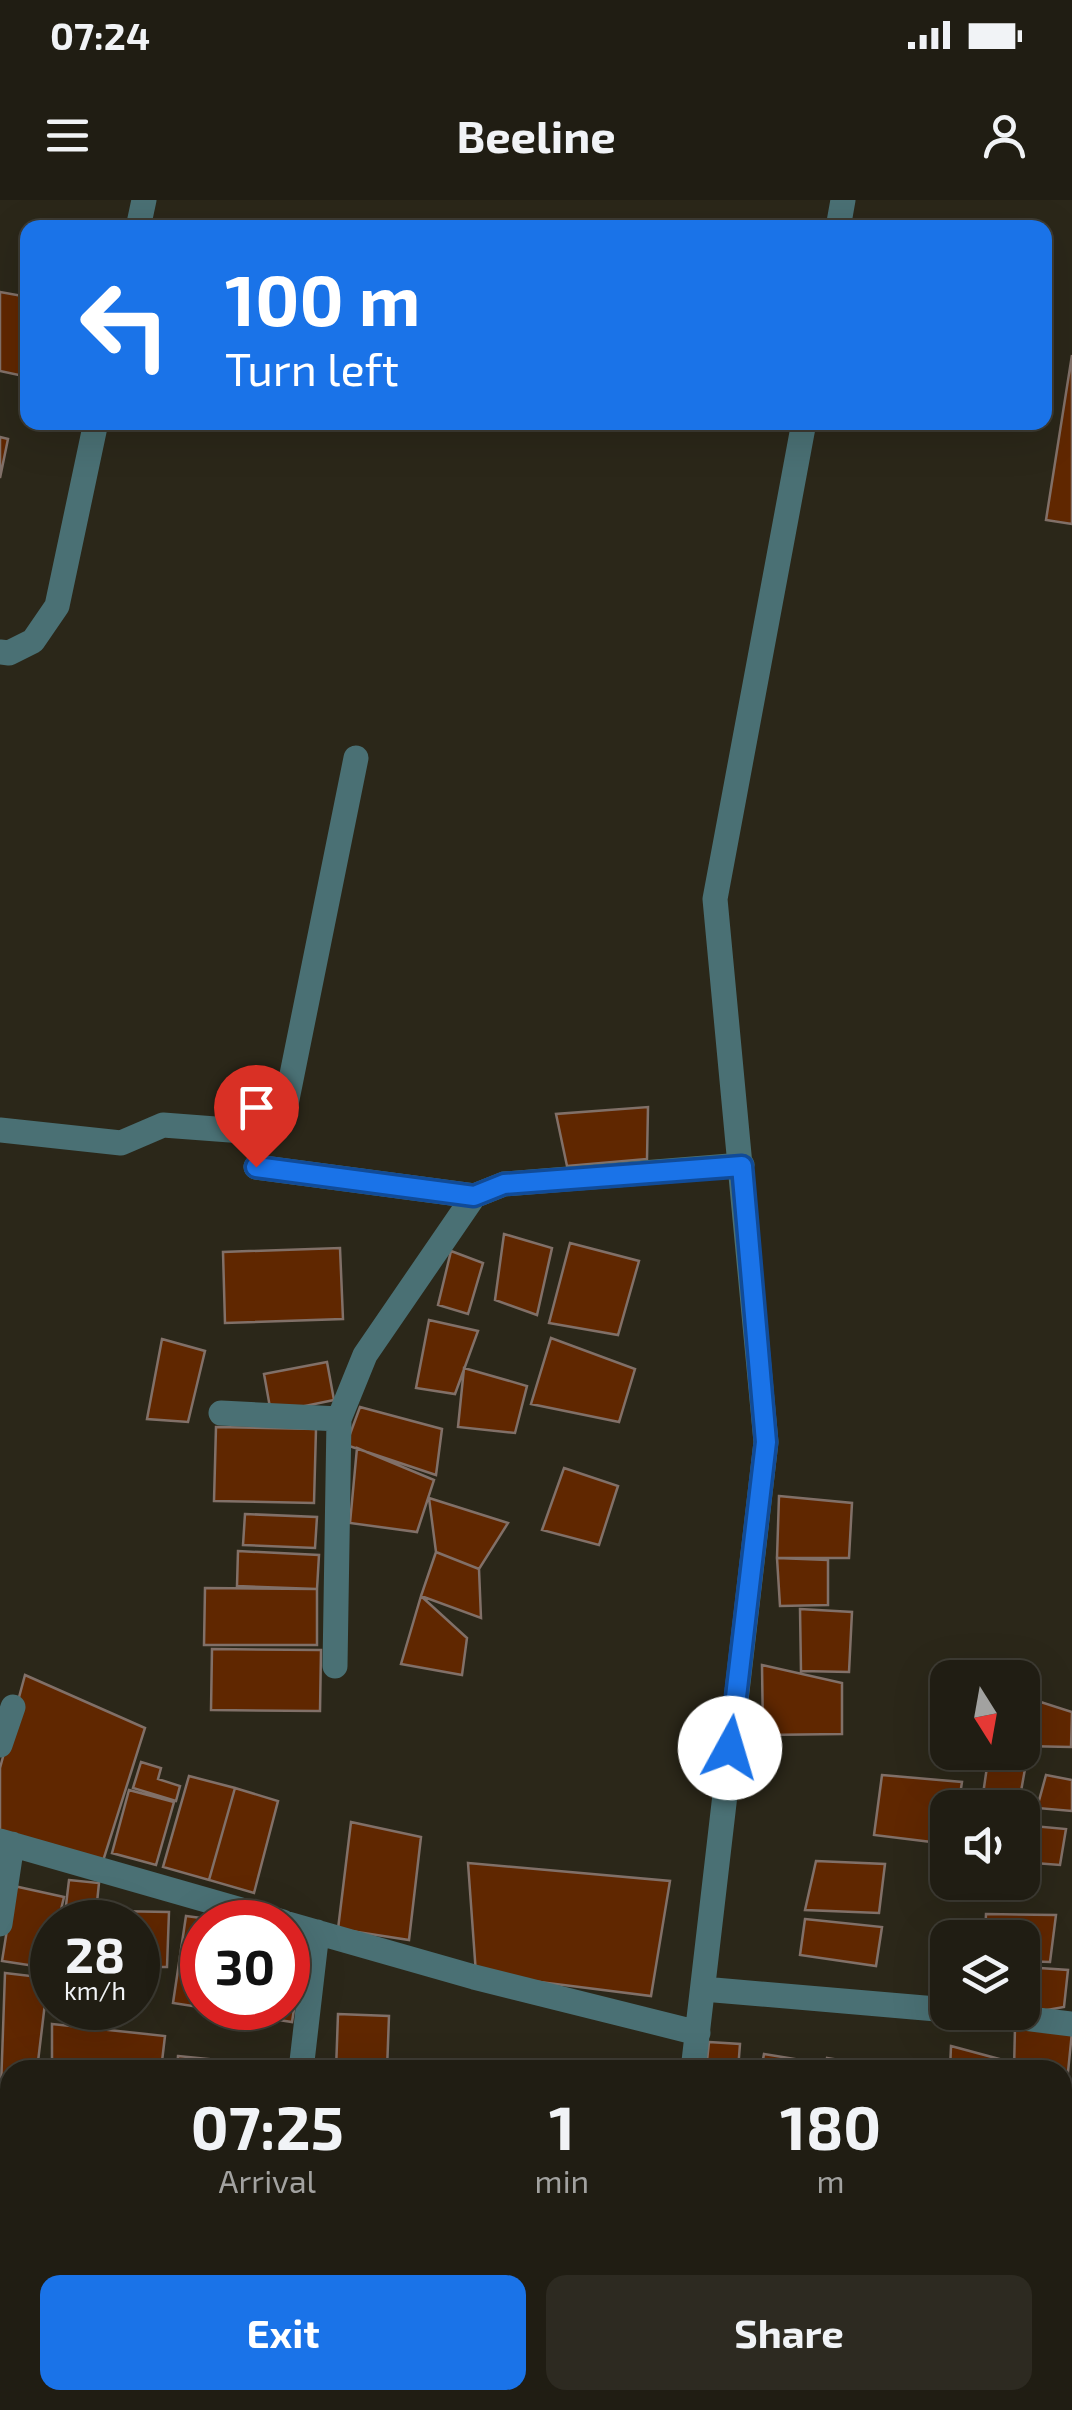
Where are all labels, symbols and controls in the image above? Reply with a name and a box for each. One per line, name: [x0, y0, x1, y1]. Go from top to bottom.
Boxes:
text: 07:24: [50, 12, 150, 58]
icon: menu: [40, 108, 95, 163]
text: Beeline: [456, 108, 616, 162]
icon: person: [977, 108, 1032, 163]
text: 100 m: [225, 256, 420, 340]
icon: left: [60, 260, 190, 390]
text: Turn left: [225, 341, 399, 395]
pin: [214, 1065, 299, 1168]
icon: arrive: [229, 1080, 284, 1135]
north arrow: [930, 1660, 1040, 1770]
map controls: [930, 1660, 1040, 2030]
position arrow: [678, 1696, 782, 1800]
button: sound: [930, 1790, 1040, 1900]
speed limit sign: 30: [180, 1900, 310, 2030]
button: layers: [930, 1920, 1040, 2030]
text: 28: [65, 1923, 125, 1983]
text: km/h: [64, 1975, 126, 2005]
text: 07:25: [191, 2090, 344, 2162]
text: 1: [549, 2090, 575, 2162]
text: 180: [780, 2090, 881, 2162]
text: Arrival: [219, 2161, 316, 2199]
text: min: [535, 2161, 589, 2199]
text: m: [817, 2161, 845, 2199]
button: Exit: [40, 2275, 526, 2390]
button: Share: [546, 2275, 1032, 2390]

